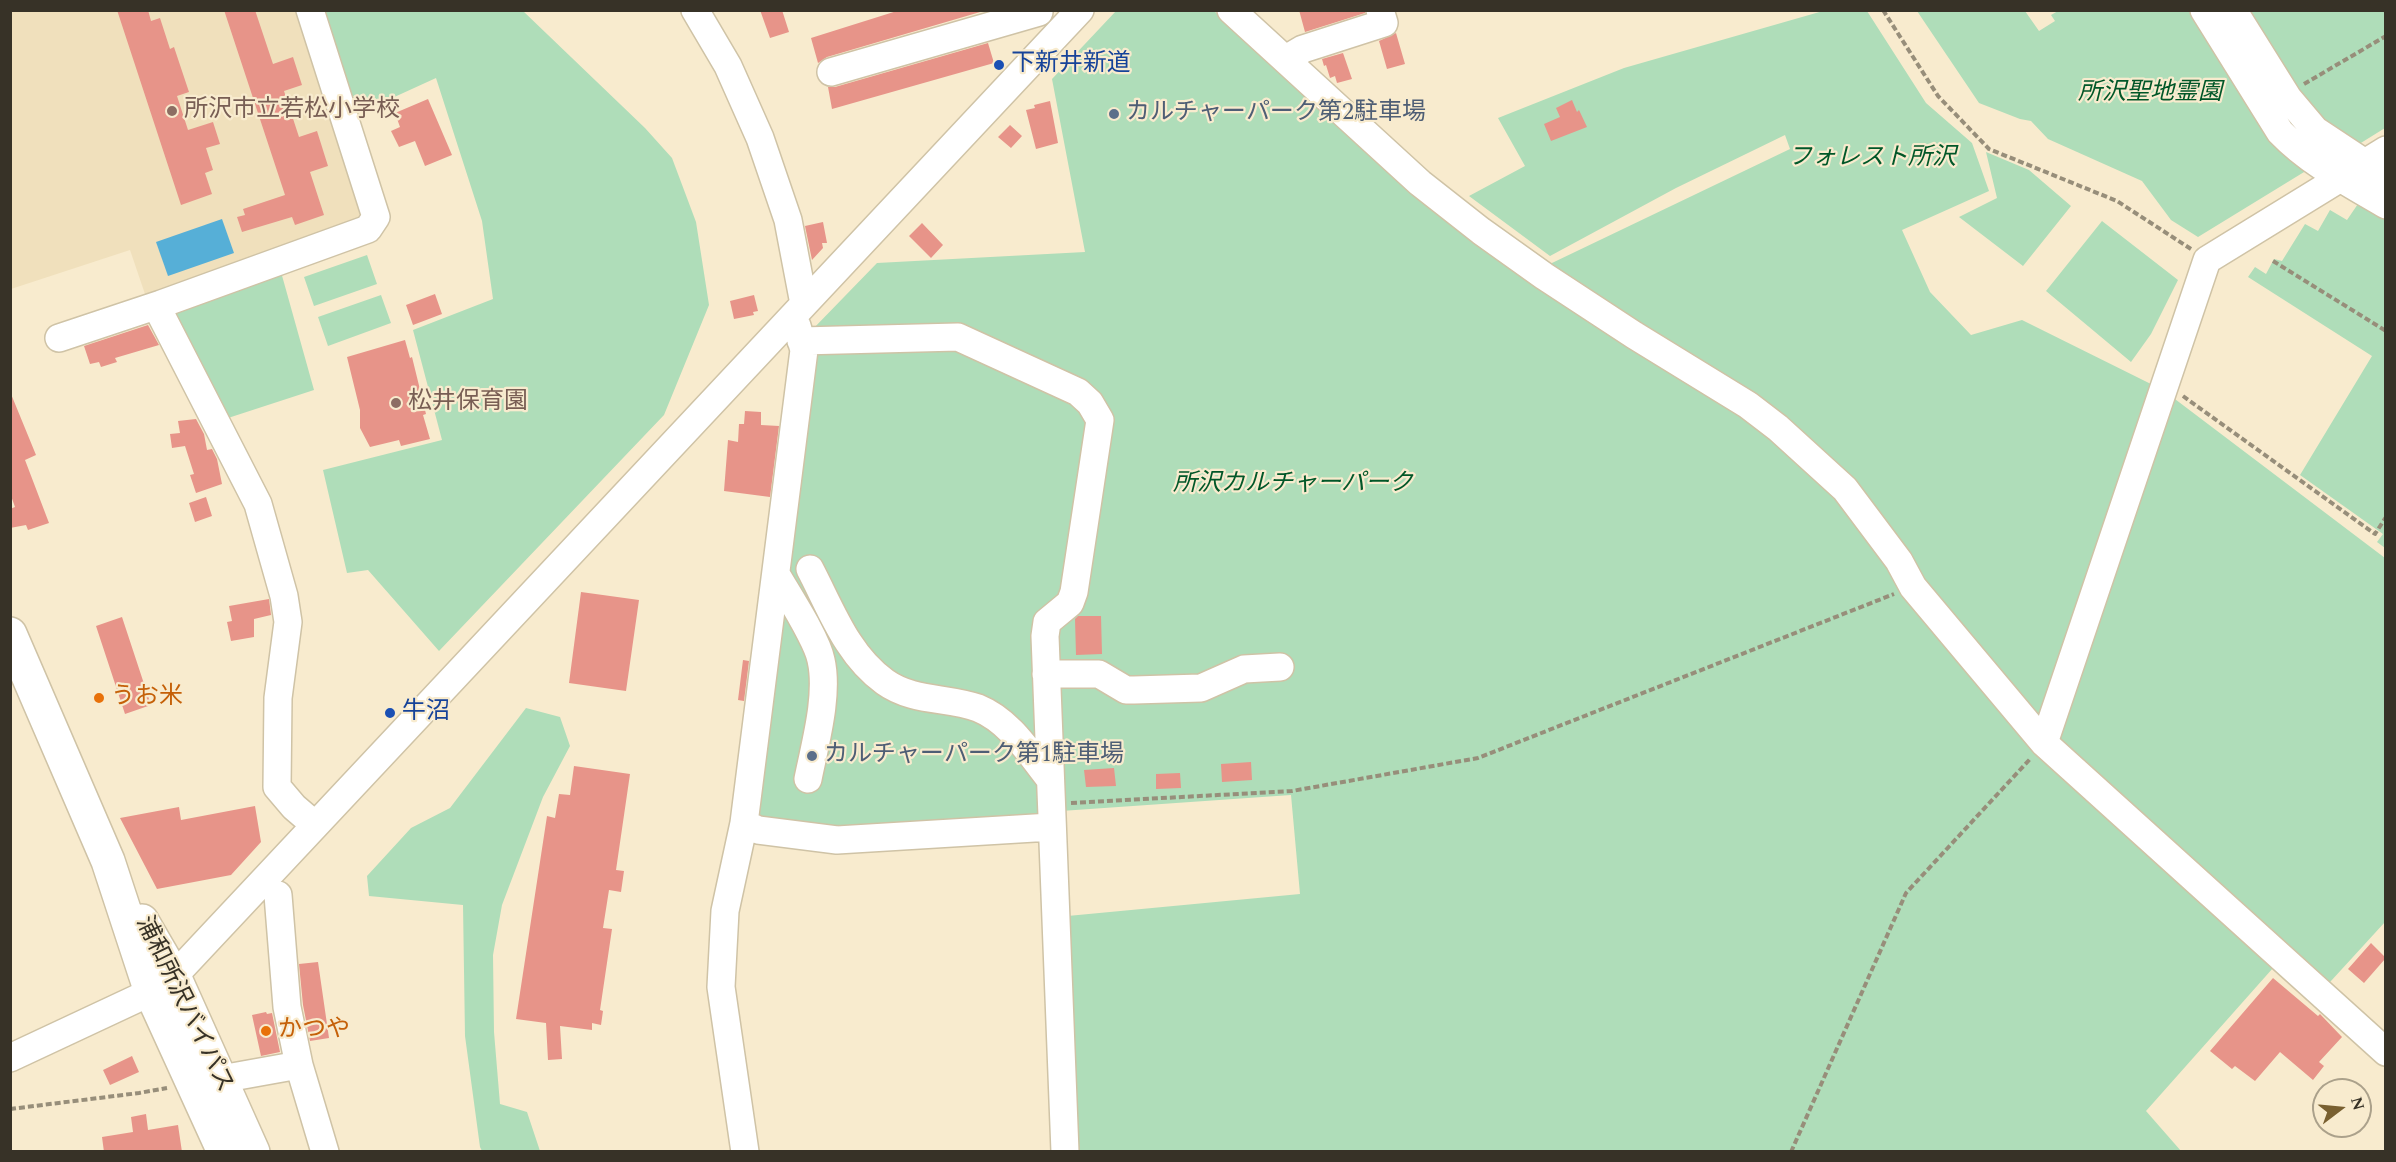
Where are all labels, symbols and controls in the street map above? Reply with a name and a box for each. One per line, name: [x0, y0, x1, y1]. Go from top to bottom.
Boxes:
place label: 下新井新道: [1011, 51, 1131, 79]
marker: 下新井新道: [992, 58, 1006, 72]
park label: 所沢聖地霊園: [2078, 80, 2222, 108]
place label: 所沢市立若松小学校: [184, 97, 400, 125]
place label: カルチャーパーク第2駐車場: [1126, 100, 1426, 128]
marker: 所沢市立若松小学校: [165, 104, 179, 118]
marker: カルチャーパーク第2駐車場: [1107, 107, 1121, 121]
park label: フォレスト所沢: [1788, 145, 1956, 173]
place label: 松井保育園: [408, 389, 528, 417]
marker: 松井保育園: [389, 396, 403, 410]
park label: 所沢カルチャーパーク: [1173, 471, 1413, 499]
place label: うお米: [111, 684, 183, 712]
marker: うお米: [92, 691, 106, 705]
place label: 牛沼: [402, 699, 450, 727]
marker: 牛沼: [383, 706, 397, 720]
place label: カルチャーパーク第1駐車場: [824, 742, 1124, 770]
marker: カルチャーパーク第1駐車場: [805, 749, 819, 763]
street label: 浦和所沢バイパス: [128, 912, 238, 1098]
place label: かつや: [278, 1017, 350, 1045]
marker: かつや: [259, 1024, 273, 1038]
north arrow: [2312, 1078, 2372, 1138]
text: N: [2344, 1094, 2371, 1113]

